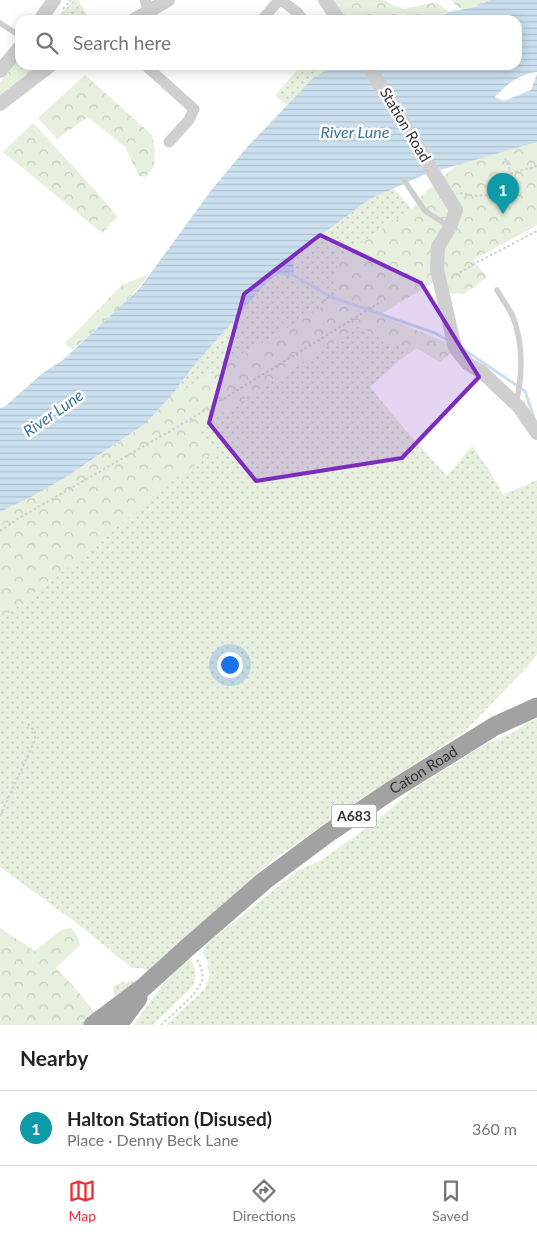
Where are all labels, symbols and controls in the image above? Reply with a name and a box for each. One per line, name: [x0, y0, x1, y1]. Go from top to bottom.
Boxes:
search box: [15, 15, 522, 70]
icon: search: [33, 29, 61, 57]
text: Search here: [73, 31, 171, 54]
street label: Station Road: [377, 84, 435, 165]
water label: River Lune: [321, 122, 390, 141]
pin: 1: [487, 173, 519, 214]
water label: River Lune: [19, 385, 87, 440]
your location: [217, 652, 243, 678]
street label: Caton Road: [386, 742, 460, 797]
road number: A683: [332, 804, 376, 828]
text: Nearby: [20, 1045, 88, 1070]
text: Halton Station (Disused): [67, 1107, 272, 1130]
text: 1: [31, 1119, 41, 1138]
text: 360 m: [472, 1119, 517, 1138]
text: Place · Denny Beck Lane: [67, 1130, 239, 1149]
tab: Map: [68, 1177, 96, 1224]
tab: Directions: [233, 1177, 296, 1224]
tab: Saved: [432, 1177, 469, 1224]

